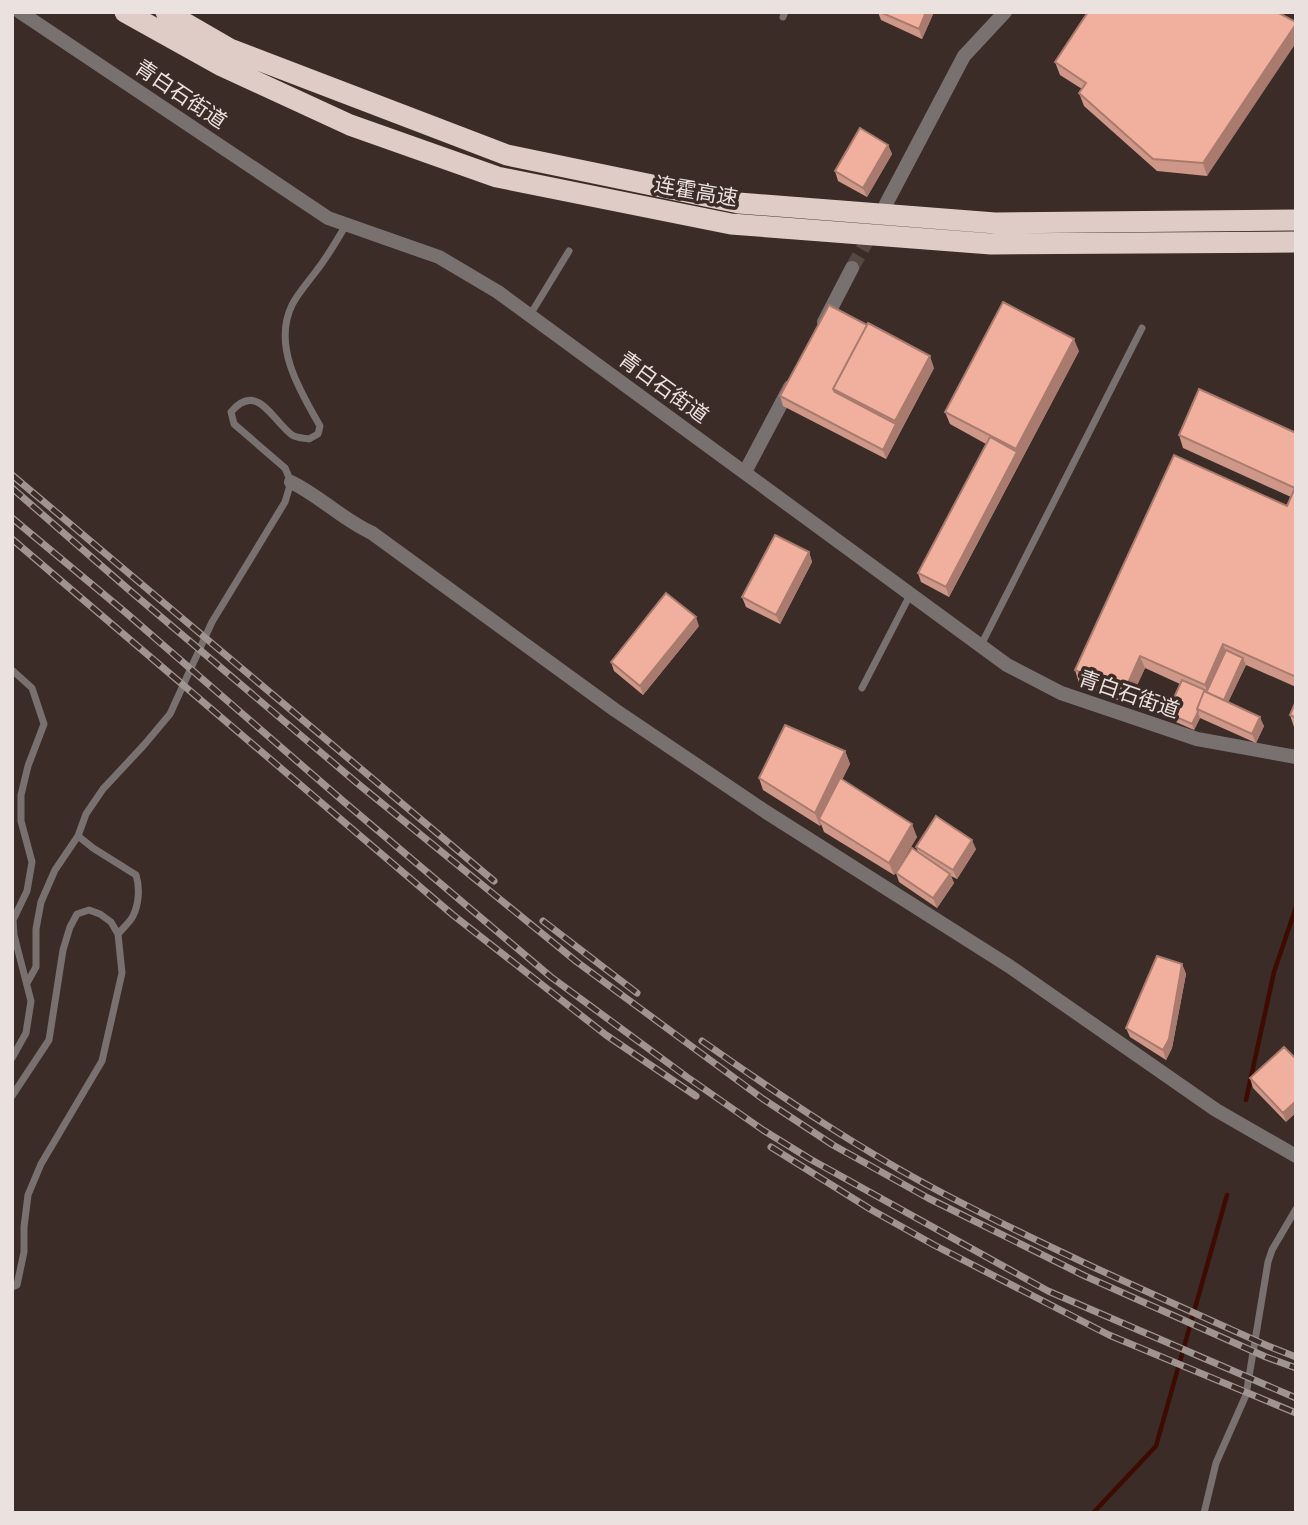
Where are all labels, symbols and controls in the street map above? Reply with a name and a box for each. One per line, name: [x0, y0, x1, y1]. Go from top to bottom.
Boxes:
street label: 青白石街道: [130, 54, 232, 134]
street label: 连霍高速: [652, 171, 740, 211]
street label: 青白石街道: [614, 346, 714, 428]
street label: 青白石街道: [1075, 665, 1183, 723]

